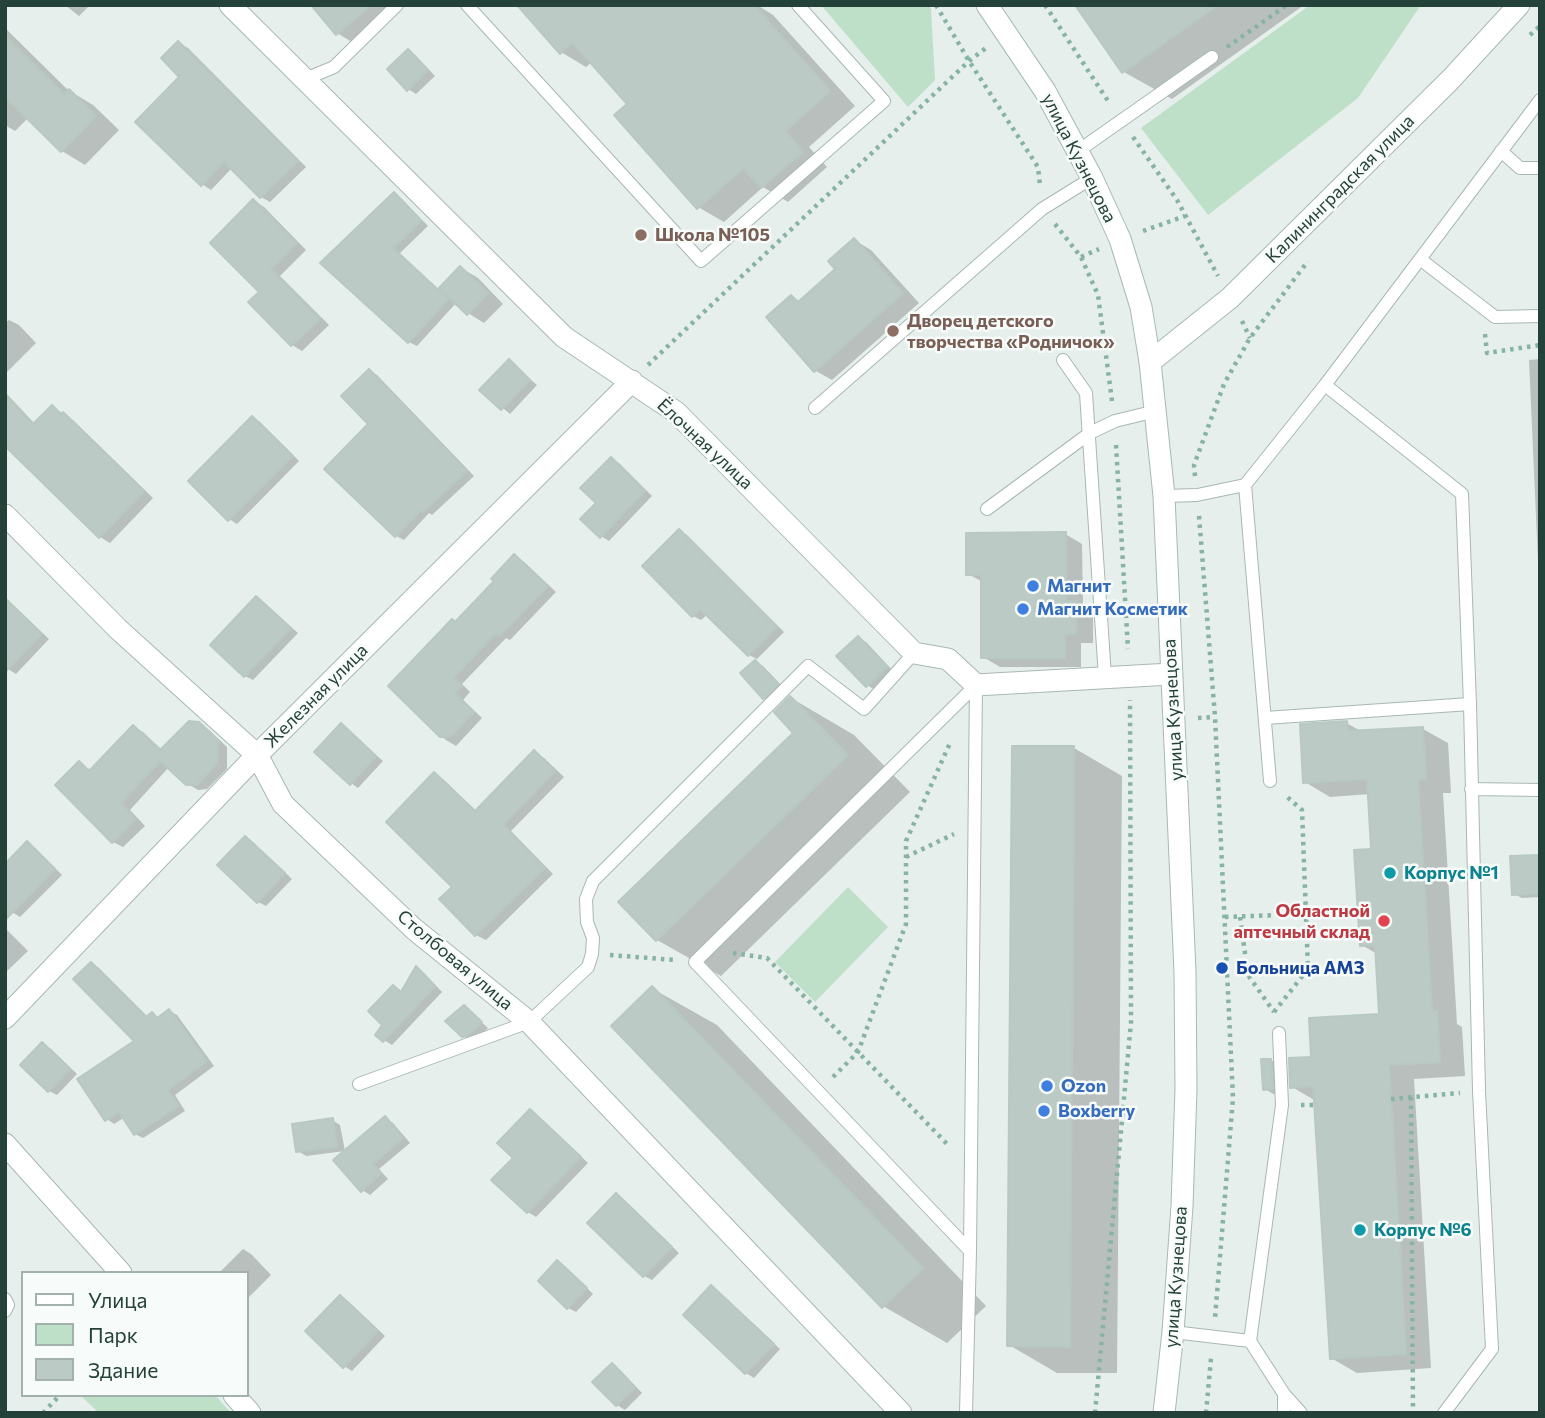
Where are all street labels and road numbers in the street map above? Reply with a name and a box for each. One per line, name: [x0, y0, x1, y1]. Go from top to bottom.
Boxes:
street label: улица Кузнецова: [1037, 90, 1121, 226]
street label: Калининградская улица: [1261, 110, 1419, 268]
street label: Ёлочная улица: [653, 394, 757, 494]
street label: улица Кузнецова: [1158, 639, 1188, 781]
street label: Железная улица: [260, 640, 372, 752]
street label: Столбовая улица: [393, 905, 517, 1015]
street label: улица Кузнецова: [1160, 1205, 1192, 1349]

